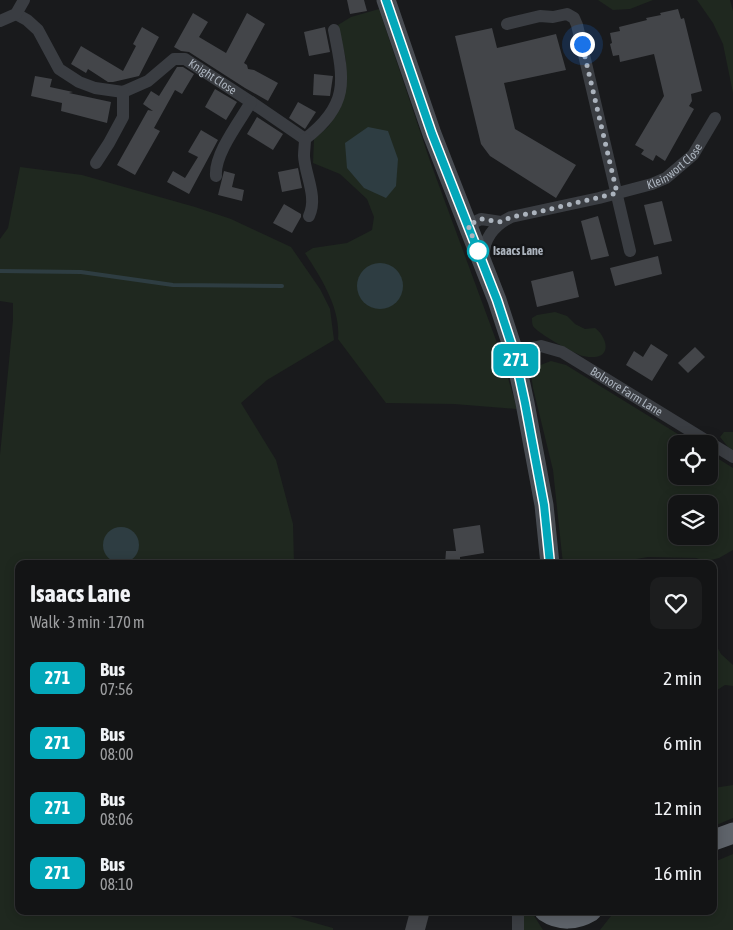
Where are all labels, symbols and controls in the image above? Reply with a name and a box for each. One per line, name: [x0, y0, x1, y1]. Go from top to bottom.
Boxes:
your location: [570, 32, 595, 57]
street label: Knight Close: [186, 56, 239, 98]
street label: Kleinwort Close: [645, 141, 705, 192]
marker: Isaacs Lane: [467, 240, 489, 262]
place label: Isaacs Lane: [493, 244, 544, 258]
line badge: 271: [487, 344, 545, 376]
text: 271: [503, 349, 529, 370]
street label: Bolnore Farm Lane: [588, 364, 665, 419]
map controls: [668, 435, 718, 545]
button: locate: [668, 435, 718, 485]
button: layers: [668, 495, 718, 545]
button: heart: [650, 577, 702, 629]
text: Isaacs Lane: [30, 580, 131, 607]
text: Walk · 3 min · 170 m: [30, 613, 144, 631]
text: Bus: [100, 658, 125, 680]
text: 271: [45, 667, 70, 688]
text: 2 min: [663, 667, 702, 689]
text: 07:56: [100, 680, 133, 698]
text: Bus: [100, 723, 125, 745]
text: 271: [45, 732, 70, 753]
text: 6 min: [663, 732, 702, 754]
text: 08:00: [100, 745, 133, 763]
text: Bus: [100, 788, 125, 810]
text: 271: [45, 797, 70, 818]
text: 12 min: [654, 797, 702, 819]
text: 08:06: [100, 810, 133, 828]
text: Bus: [100, 853, 125, 875]
text: 271: [45, 862, 70, 883]
text: 16 min: [654, 862, 702, 884]
text: 08:10: [100, 875, 133, 893]

